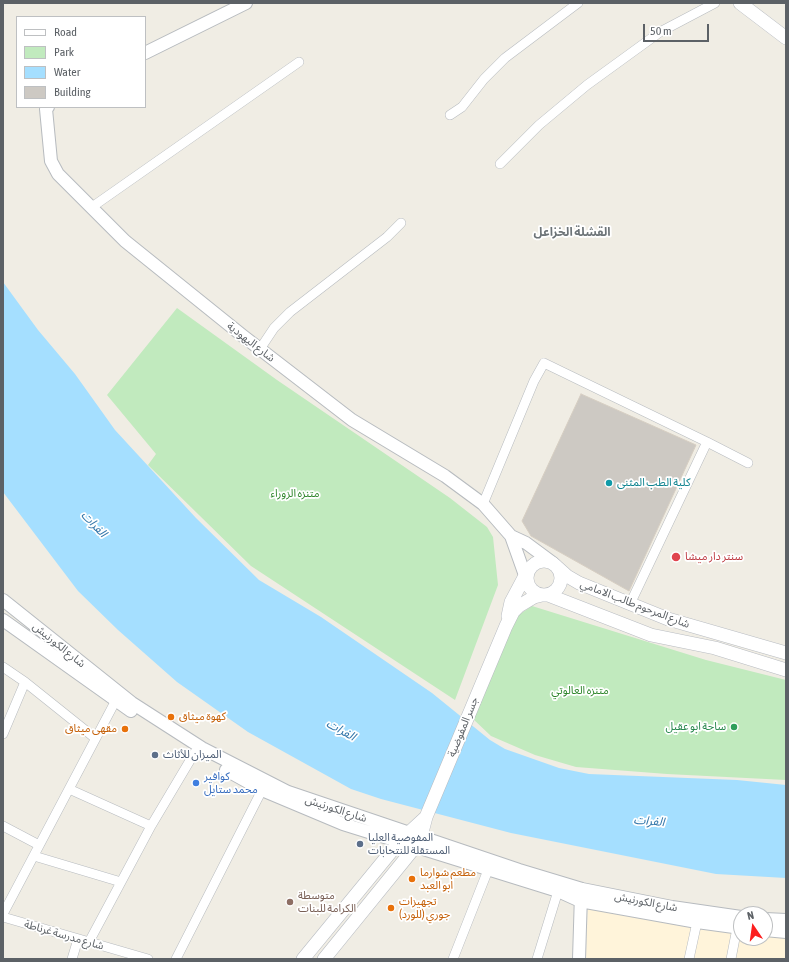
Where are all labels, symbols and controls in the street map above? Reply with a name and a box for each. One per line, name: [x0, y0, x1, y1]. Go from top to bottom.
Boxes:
legend: [16, 16, 146, 108]
scale bar: [645, 16, 711, 42]
text: 50 m: [650, 24, 672, 38]
text: Road: [54, 25, 77, 39]
text: Park: [54, 45, 74, 59]
text: Water: [54, 65, 80, 79]
text: Building: [54, 85, 91, 99]
district label: القشلة الخزاعل: [533, 225, 611, 239]
street label: شارع اليهودية: [224, 319, 278, 365]
place label: كلية الطب المثنى: [617, 476, 690, 490]
marker: كلية الطب المثنى: [604, 478, 614, 488]
park label: متنزه الزوراء: [270, 487, 320, 501]
water label: الفرات: [78, 508, 110, 540]
place label: سنتر دار ميشا: [685, 550, 743, 564]
marker: سنتر دار ميشا: [670, 551, 682, 563]
street label: شارع المرحوم طالب الامامي: [578, 577, 692, 631]
street label: شارع الكورنيش: [30, 620, 88, 670]
park label: متنزه العالوتي: [551, 684, 609, 698]
street label: جسر المفوضية: [445, 695, 481, 759]
place label: كهوة ميثاق: [179, 710, 226, 724]
marker: كهوة ميثاق: [166, 712, 176, 722]
water label: الفرات: [324, 716, 358, 744]
place label: ساحة ابو عقيل: [665, 720, 726, 734]
place label: مقهى ميثاق: [65, 722, 117, 736]
marker: ساحة ابو عقيل: [729, 722, 739, 732]
marker: مقهى ميثاق: [120, 724, 130, 734]
place label: الميزان للأثاث: [163, 748, 222, 762]
marker: الميزان للأثاث: [150, 750, 160, 760]
place label: كوافير محمد ستايل: [204, 770, 258, 796]
marker: كوافير محمد ستايل: [191, 778, 201, 788]
street label: شارع الكورنيش: [304, 793, 368, 825]
water label: الفرات: [633, 812, 665, 830]
place label: المفوضية العليا المستقلة للنتخابات: [368, 831, 450, 857]
marker: المفوضية العليا المستقلة للنتخابات: [355, 839, 365, 849]
place label: مطعم شوارما ابو العبد: [420, 866, 476, 892]
marker: مطعم شوارما ابو العبد: [407, 874, 417, 884]
place label: متوسطة الكرامة للبنات: [298, 889, 356, 915]
street label: شارع الكورنيش: [613, 889, 679, 915]
place label: تجهيزات جوري (للورد): [399, 895, 450, 921]
marker: متوسطة الكرامة للبنات: [285, 897, 295, 907]
marker: تجهيزات جوري (للورد): [386, 903, 396, 913]
north arrow: [733, 906, 773, 946]
text: N: [746, 909, 755, 922]
street label: شارع مدرسة غرناطة: [23, 917, 105, 953]

